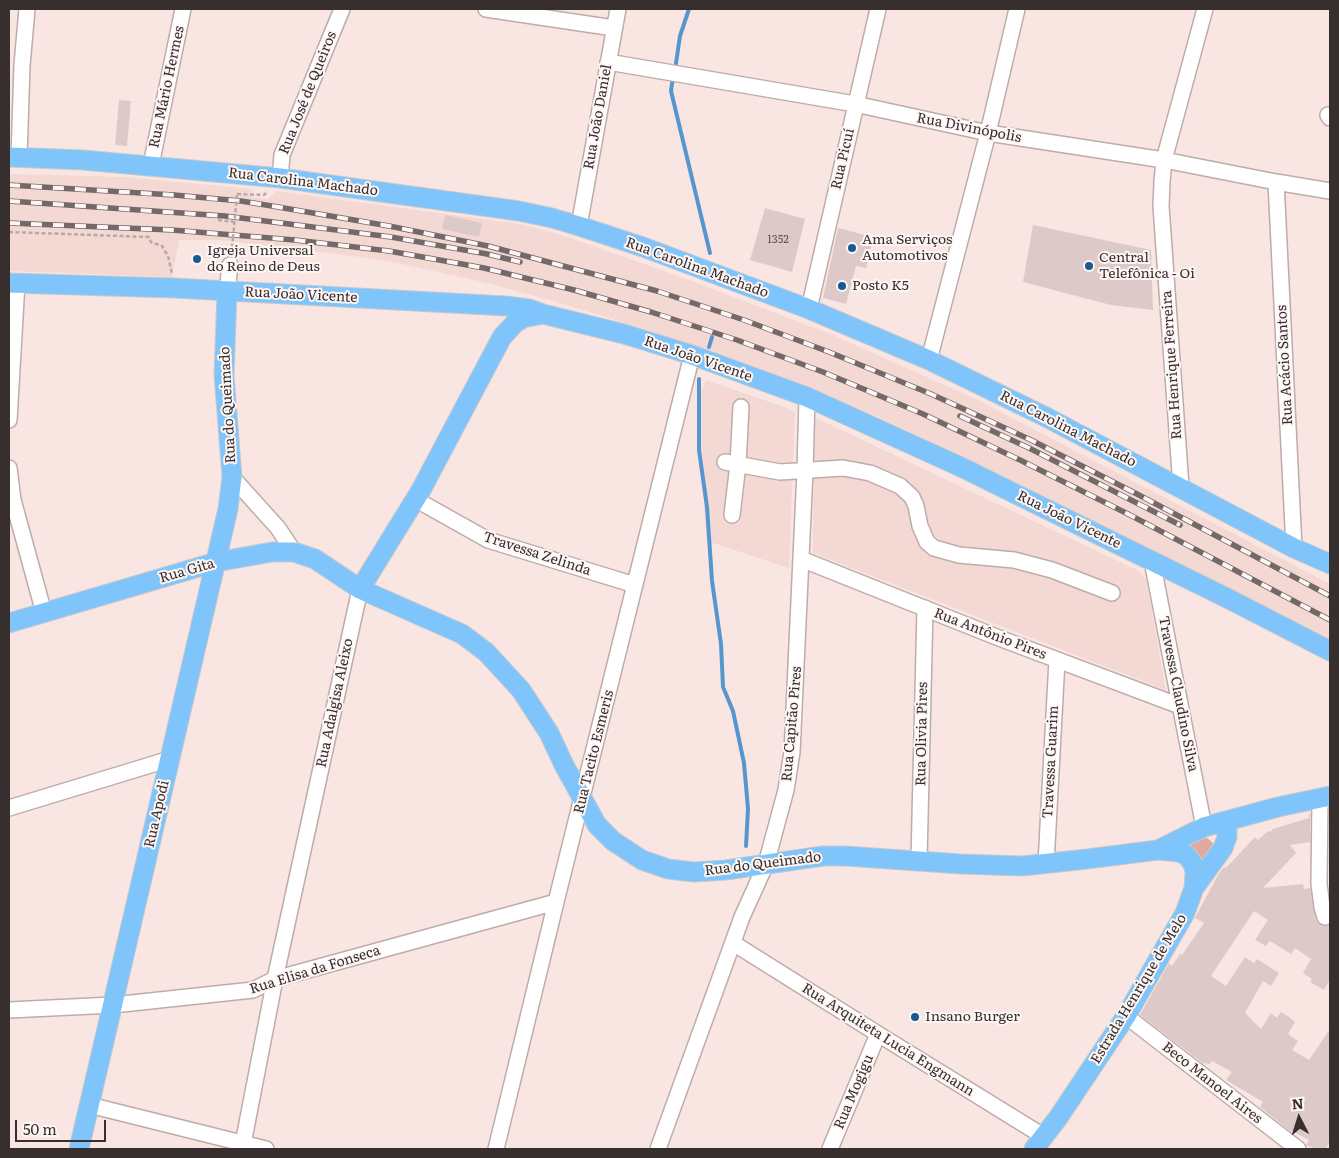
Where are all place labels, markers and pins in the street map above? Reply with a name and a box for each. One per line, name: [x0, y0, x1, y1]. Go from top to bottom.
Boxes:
place label: Ama Serviços Automotivos: [862, 232, 952, 264]
marker: Ama Serviços Automotivos: [846, 242, 858, 254]
place label: Igreja Universal do Reino de Deus: [207, 243, 320, 276]
place label: Central Telefônica - Oi: [1099, 250, 1195, 282]
marker: Igreja Universal do Reino de Deus: [191, 253, 203, 265]
marker: Central Telefônica - Oi: [1083, 260, 1095, 272]
place label: Posto K5: [852, 278, 909, 294]
marker: Posto K5: [836, 280, 848, 292]
place label: Insano Burger: [925, 1009, 1020, 1025]
marker: Insano Burger: [909, 1011, 921, 1023]

